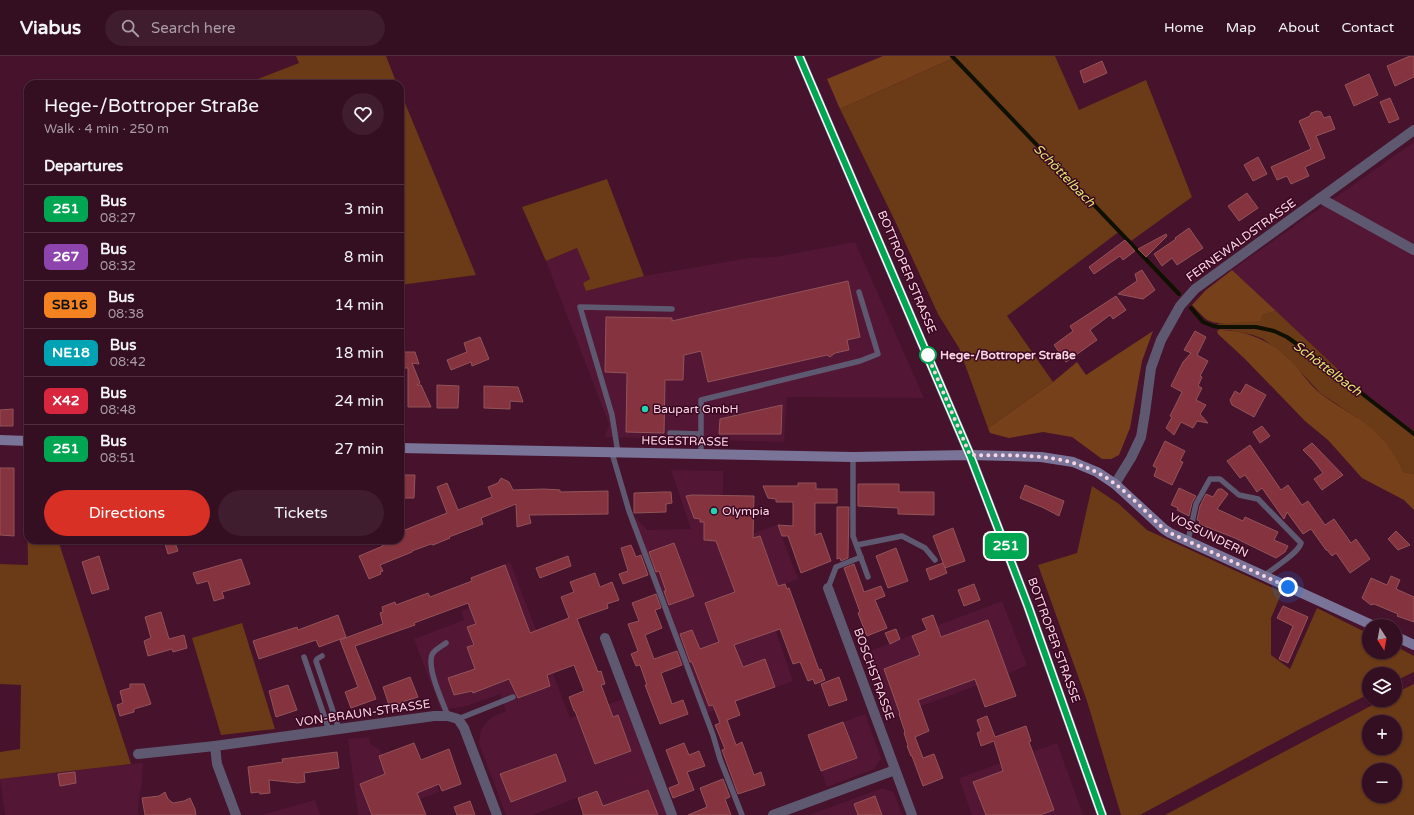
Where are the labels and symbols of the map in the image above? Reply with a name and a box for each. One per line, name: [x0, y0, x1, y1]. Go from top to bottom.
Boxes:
water label: Schöttelbach: [1030, 141, 1099, 211]
street label: FERNEWALDSTRASSE: [1183, 195, 1299, 284]
street label: BOTTROPER STRASSE: [875, 208, 939, 336]
water label: Schöttelbach: [1290, 338, 1366, 400]
marker: Hege-/Bottroper Straße: [919, 346, 937, 364]
place label: Hege-/Bottroper Straße: [940, 348, 1076, 363]
place label: Baupart GmbH: [653, 402, 739, 416]
marker: Baupart GmbH: [640, 404, 650, 414]
street label: HEGESTRASSE: [641, 433, 729, 449]
place label: Olympia: [722, 504, 769, 518]
marker: Olympia: [709, 506, 719, 516]
street label: VOSSUNDERN: [1167, 510, 1251, 560]
line badge: 251: [983, 533, 1029, 559]
street label: BOTTROPER STRASSE: [1025, 575, 1083, 705]
your location: [1278, 577, 1298, 597]
north arrow: [1362, 619, 1402, 659]
street label: BOSCHSTRASSE: [851, 626, 897, 722]
street label: VON-BRAUN-STRASSE: [295, 697, 431, 729]

